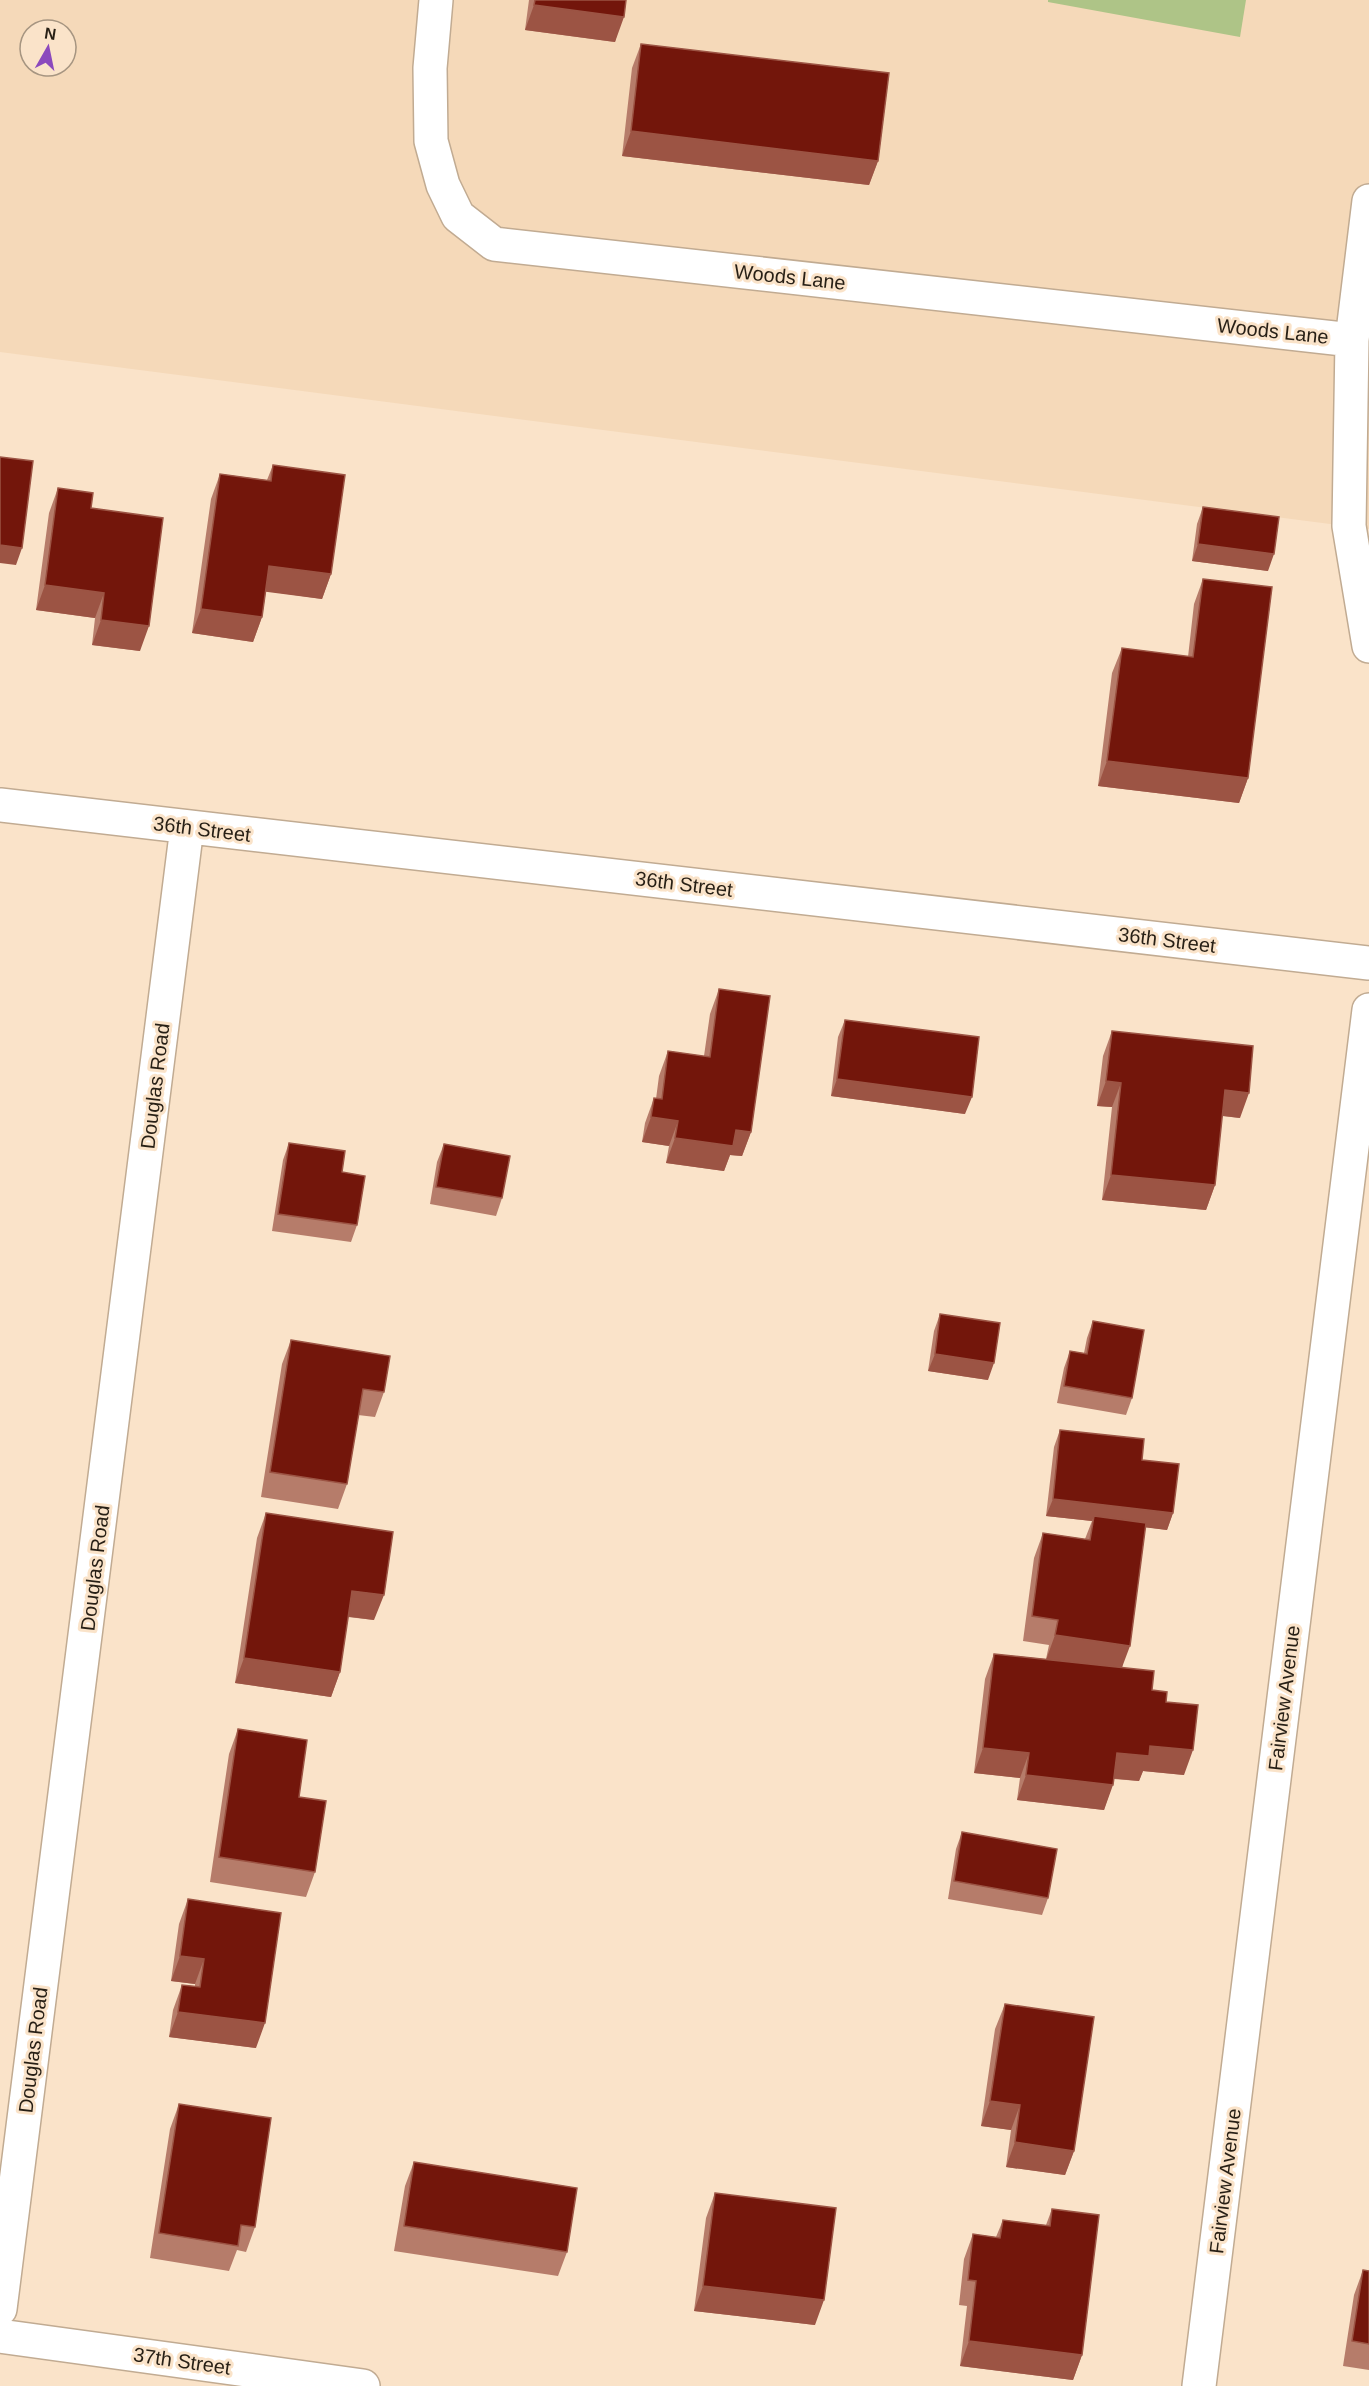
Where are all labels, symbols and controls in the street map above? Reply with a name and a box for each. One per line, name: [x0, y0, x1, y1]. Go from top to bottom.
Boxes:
north arrow: [18, 18, 78, 78]
text: N: [43, 24, 57, 43]
street label: Woods Lane: [733, 260, 847, 294]
street label: Woods Lane: [1216, 314, 1330, 348]
street label: 36th Street: [152, 812, 252, 846]
street label: 36th Street: [634, 867, 734, 901]
street label: 36th Street: [1117, 923, 1217, 957]
street label: Douglas Road: [136, 1022, 174, 1150]
street label: Douglas Road: [76, 1504, 114, 1632]
street label: Fairview Avenue: [1264, 1624, 1304, 1772]
street label: Douglas Road: [14, 1986, 52, 2114]
street label: Fairview Avenue: [1205, 2107, 1245, 2255]
street label: 37th Street: [132, 2343, 232, 2379]

